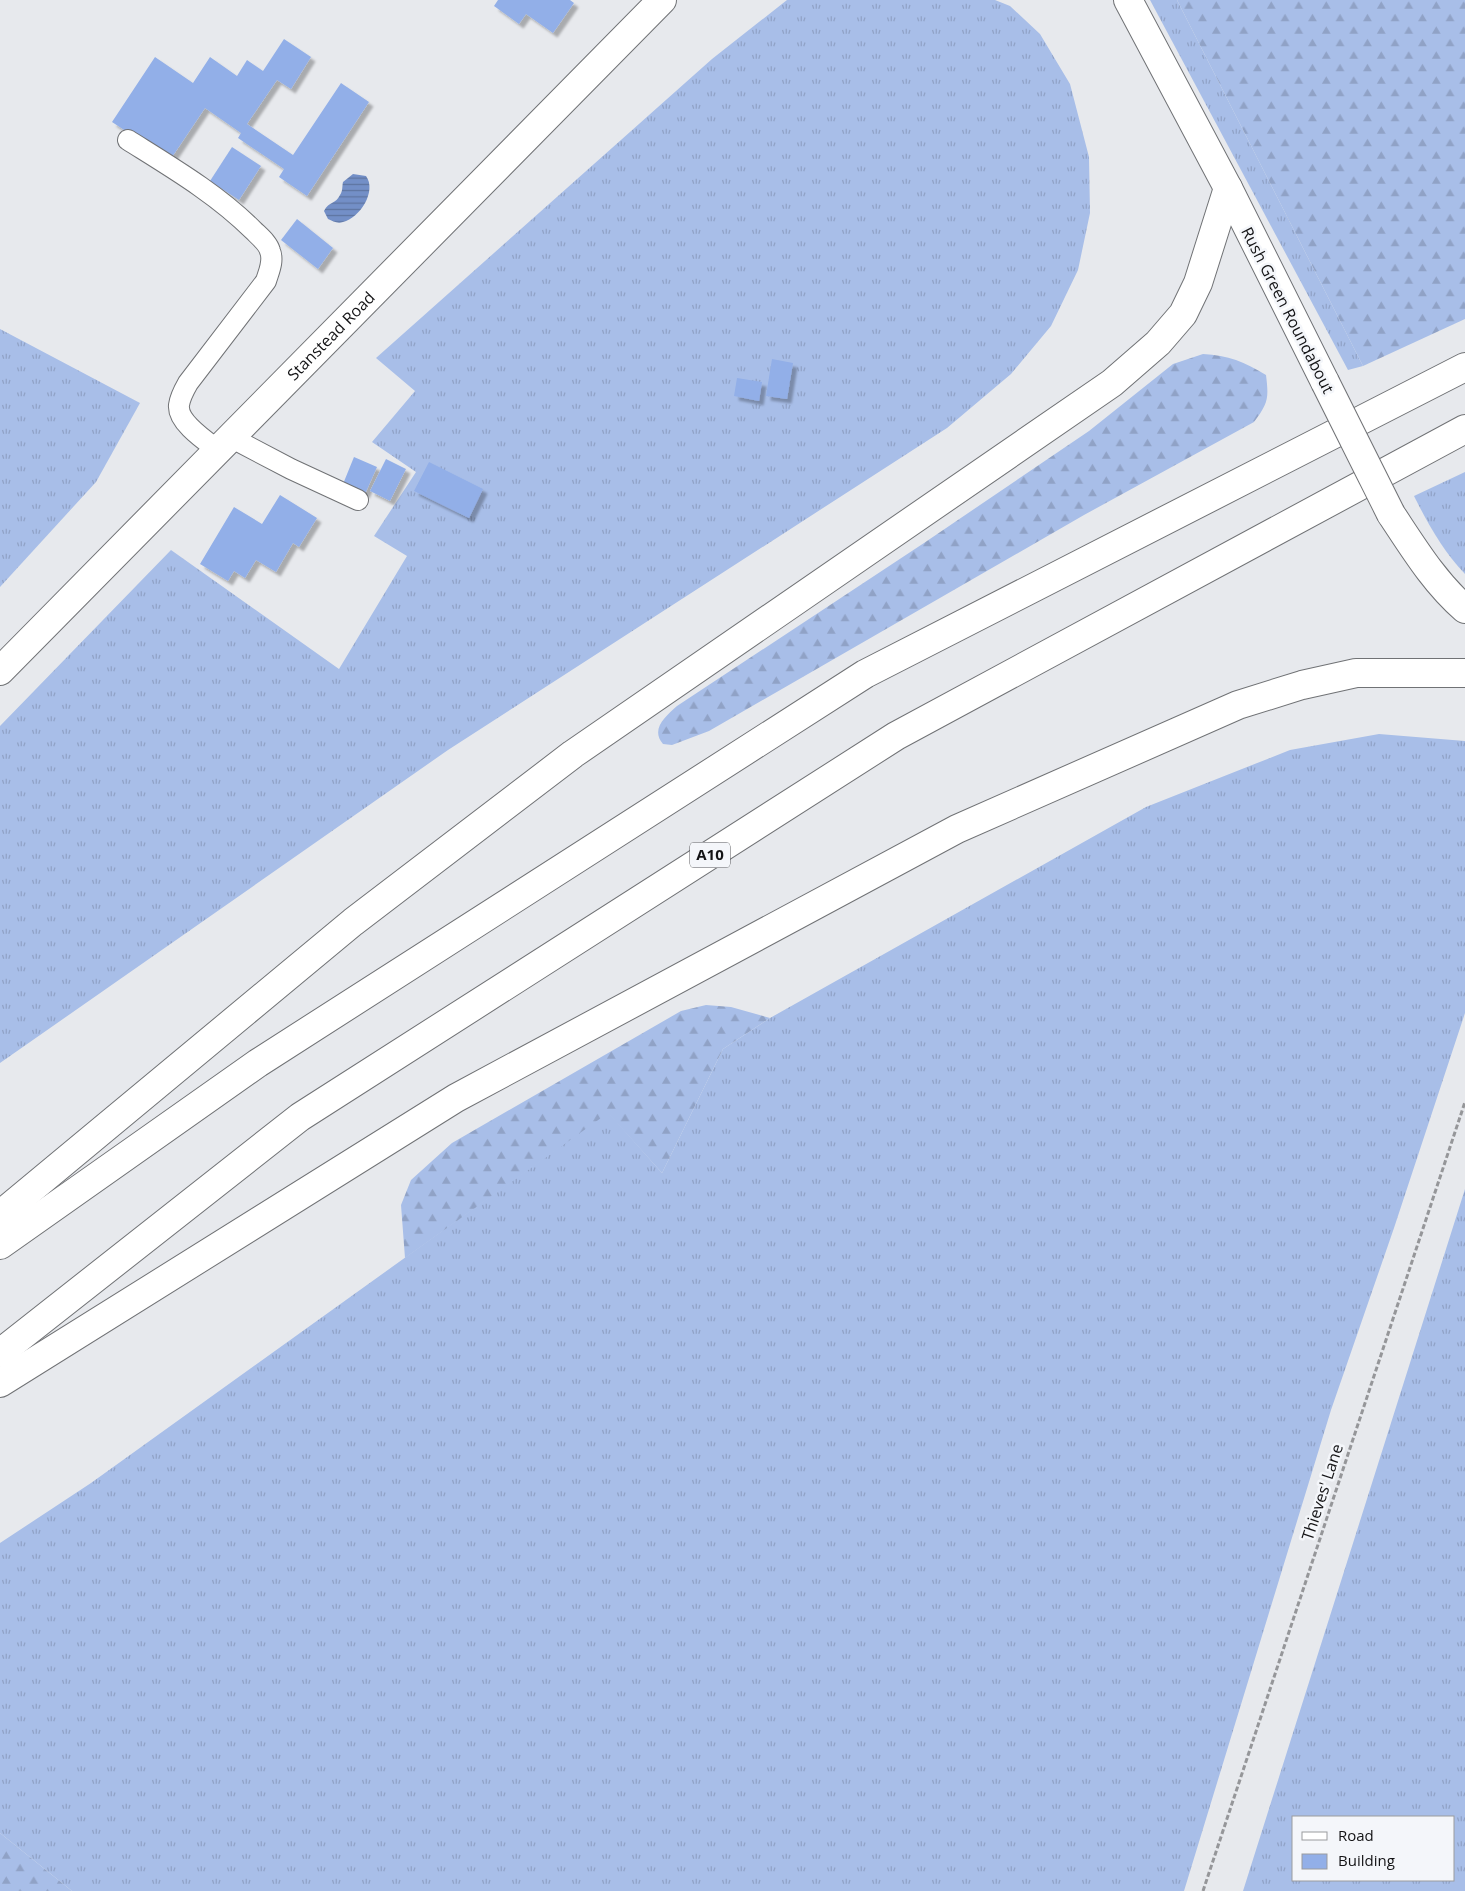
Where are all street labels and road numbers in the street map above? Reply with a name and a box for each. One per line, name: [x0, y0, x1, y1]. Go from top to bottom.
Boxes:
street label: Rush Green Roundabout: [1236, 223, 1340, 397]
street label: Stanstead Road: [282, 287, 380, 385]
road number: A10: [690, 842, 730, 868]
street label: Thieves' Lane: [1296, 1441, 1348, 1543]

